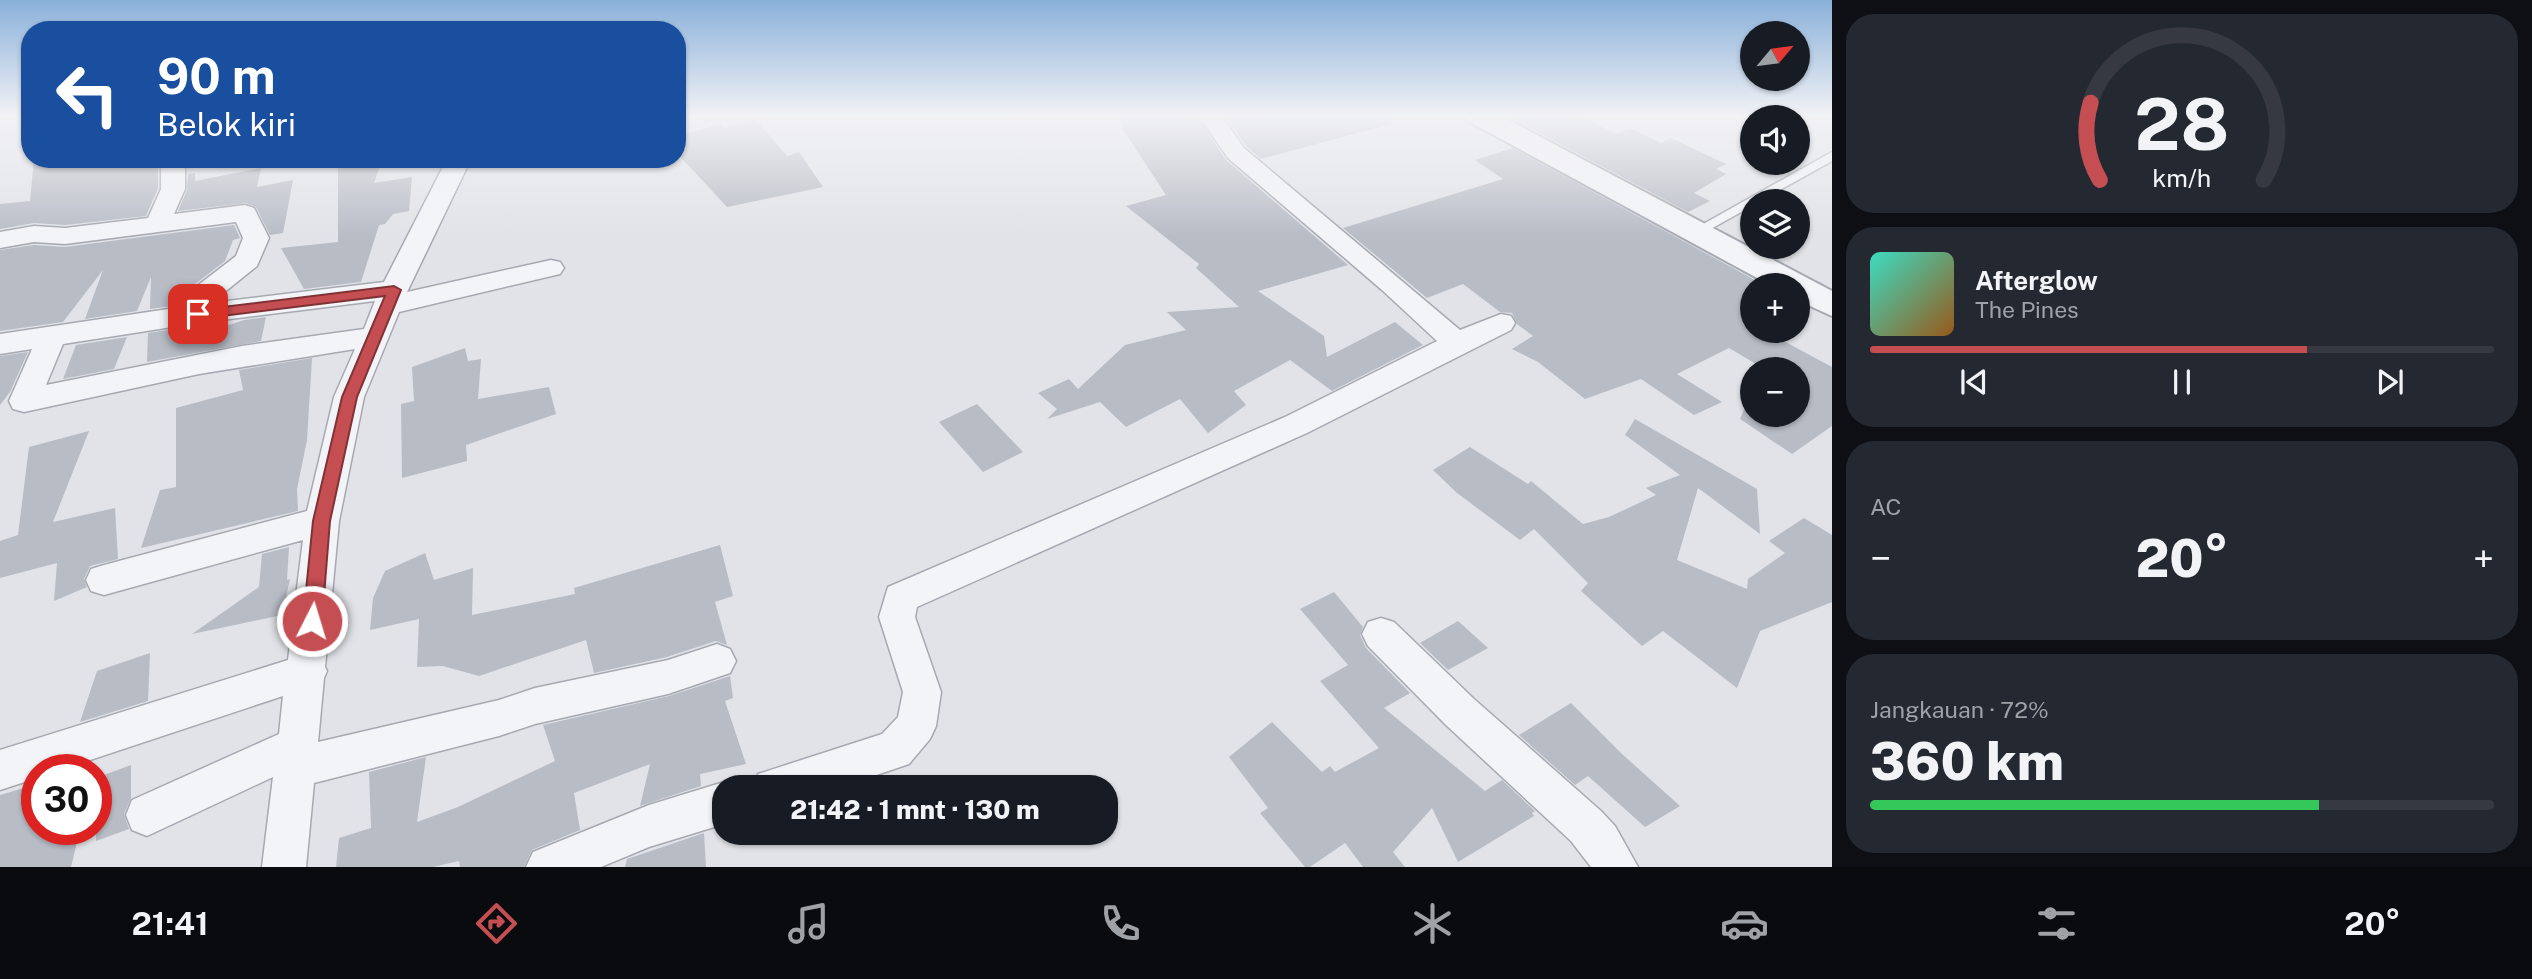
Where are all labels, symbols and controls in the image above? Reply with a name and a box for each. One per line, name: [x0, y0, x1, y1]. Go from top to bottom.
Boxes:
north arrow: [1740, 21, 1810, 91]
map controls: [1740, 21, 1810, 427]
text: 90 m: [157, 47, 276, 105]
icon: left: [42, 49, 133, 140]
text: 28: [2134, 81, 2230, 166]
button: sound: [1740, 105, 1810, 175]
text: Belok kiri: [157, 106, 296, 143]
text: km/h: [2153, 162, 2211, 192]
button: layers: [1740, 189, 1810, 259]
text: Afterglow: [1975, 265, 2098, 296]
button: +: [1740, 273, 1810, 343]
pin: [168, 284, 228, 344]
icon: arrive: [179, 295, 217, 333]
text: The Pines: [1975, 296, 2079, 323]
button: −: [1740, 357, 1810, 427]
icon: previous: [1955, 363, 1993, 401]
icon: pause: [2163, 363, 2201, 401]
icon: next: [2371, 363, 2409, 401]
text: AC: [1870, 493, 1901, 520]
text: 20°: [2135, 528, 2229, 589]
text: −: [1870, 536, 1891, 581]
text: +: [2473, 536, 2494, 581]
position arrow: [275, 584, 349, 658]
text: Jangkauan · 72%: [1870, 696, 2049, 723]
text: 360 km: [1870, 731, 2064, 792]
speed limit sign: 30: [21, 754, 112, 845]
text: 21:42 · 1 mnt · 130 m: [790, 794, 1040, 825]
icon: directions: [472, 899, 521, 948]
icon: music: [784, 899, 833, 948]
icon: phone: [1096, 899, 1145, 948]
icon: climate: [1408, 899, 1457, 948]
icon: car: [1720, 899, 1769, 948]
icon: filters: [2032, 899, 2081, 948]
text: 21:41: [132, 905, 209, 942]
text: 20°: [2344, 905, 2400, 942]

